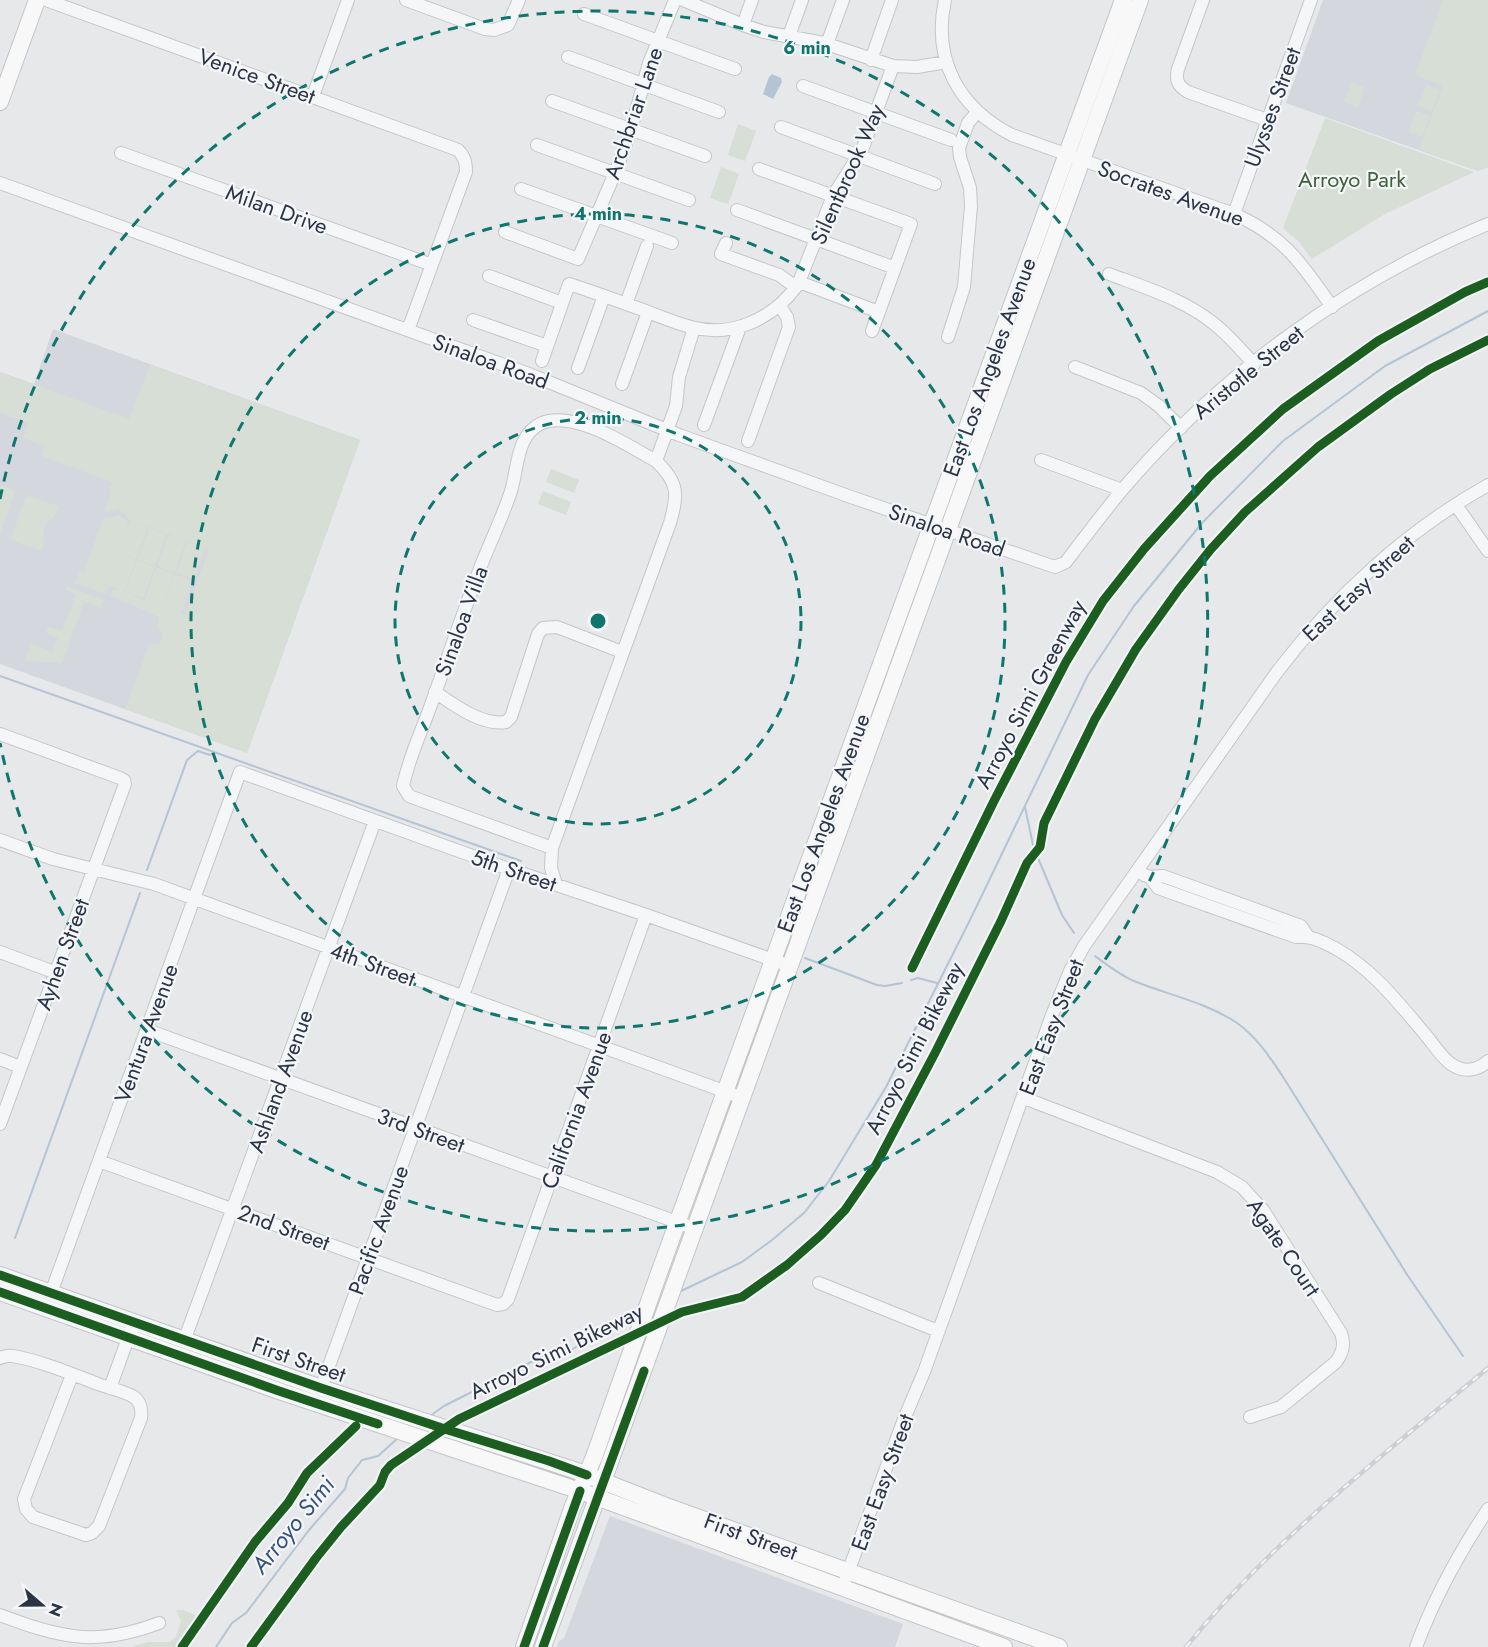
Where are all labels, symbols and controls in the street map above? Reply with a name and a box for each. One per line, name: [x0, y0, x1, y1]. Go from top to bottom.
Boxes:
text: 6 min: [783, 35, 831, 61]
street label: Venice Street: [194, 40, 321, 112]
street label: Ulysses Street: [1235, 42, 1309, 171]
street label: Archbriar Lane: [595, 43, 671, 183]
street label: Silentbrook Way: [802, 98, 892, 249]
street label: Socrates Avenue: [1093, 152, 1249, 234]
park label: Arroyo Park: [1298, 163, 1406, 195]
street label: Milan Drive: [222, 176, 332, 242]
text: 4 min: [574, 201, 622, 227]
street label: East Los Angeles Avenue: [934, 253, 1044, 481]
street label: Aristotle Street: [1186, 317, 1311, 427]
street label: Sinaloa Road: [428, 325, 554, 397]
text: 2 min: [574, 405, 622, 431]
street label: Sinaloa Road: [884, 495, 1010, 565]
street label: East Easy Street: [1295, 527, 1422, 649]
street label: Sinaloa Villa: [426, 561, 496, 681]
street label: Arroyo Simi Greenway: [967, 594, 1093, 794]
centre of rings: [588, 611, 608, 631]
street label: East Los Angeles Avenue: [768, 709, 878, 937]
street label: 5th Street: [467, 840, 562, 900]
street label: Ayhen Street: [27, 893, 97, 1014]
street label: 4th Street: [326, 934, 421, 994]
street label: East Easy Street: [1010, 954, 1092, 1100]
street label: Arroyo Simi Bikeway: [857, 956, 971, 1140]
street label: Ventura Avenue: [106, 959, 186, 1107]
street label: Ashland Avenue: [239, 1005, 321, 1157]
street label: California Avenue: [533, 1027, 619, 1193]
street label: 3rd Street: [373, 1099, 470, 1161]
street label: Pacific Avenue: [340, 1161, 416, 1299]
street label: Agate Court: [1239, 1191, 1329, 1303]
street label: 2nd Street: [234, 1196, 335, 1259]
street label: Arroyo Simi Bikeway: [464, 1295, 649, 1407]
street label: First Street: [248, 1328, 351, 1390]
street label: East Easy Street: [842, 1408, 922, 1555]
water label: Arroyo Simi: [242, 1468, 343, 1582]
street label: First Street: [700, 1504, 803, 1568]
north arrow: [12, 1575, 72, 1635]
text: N: [43, 1600, 69, 1620]

